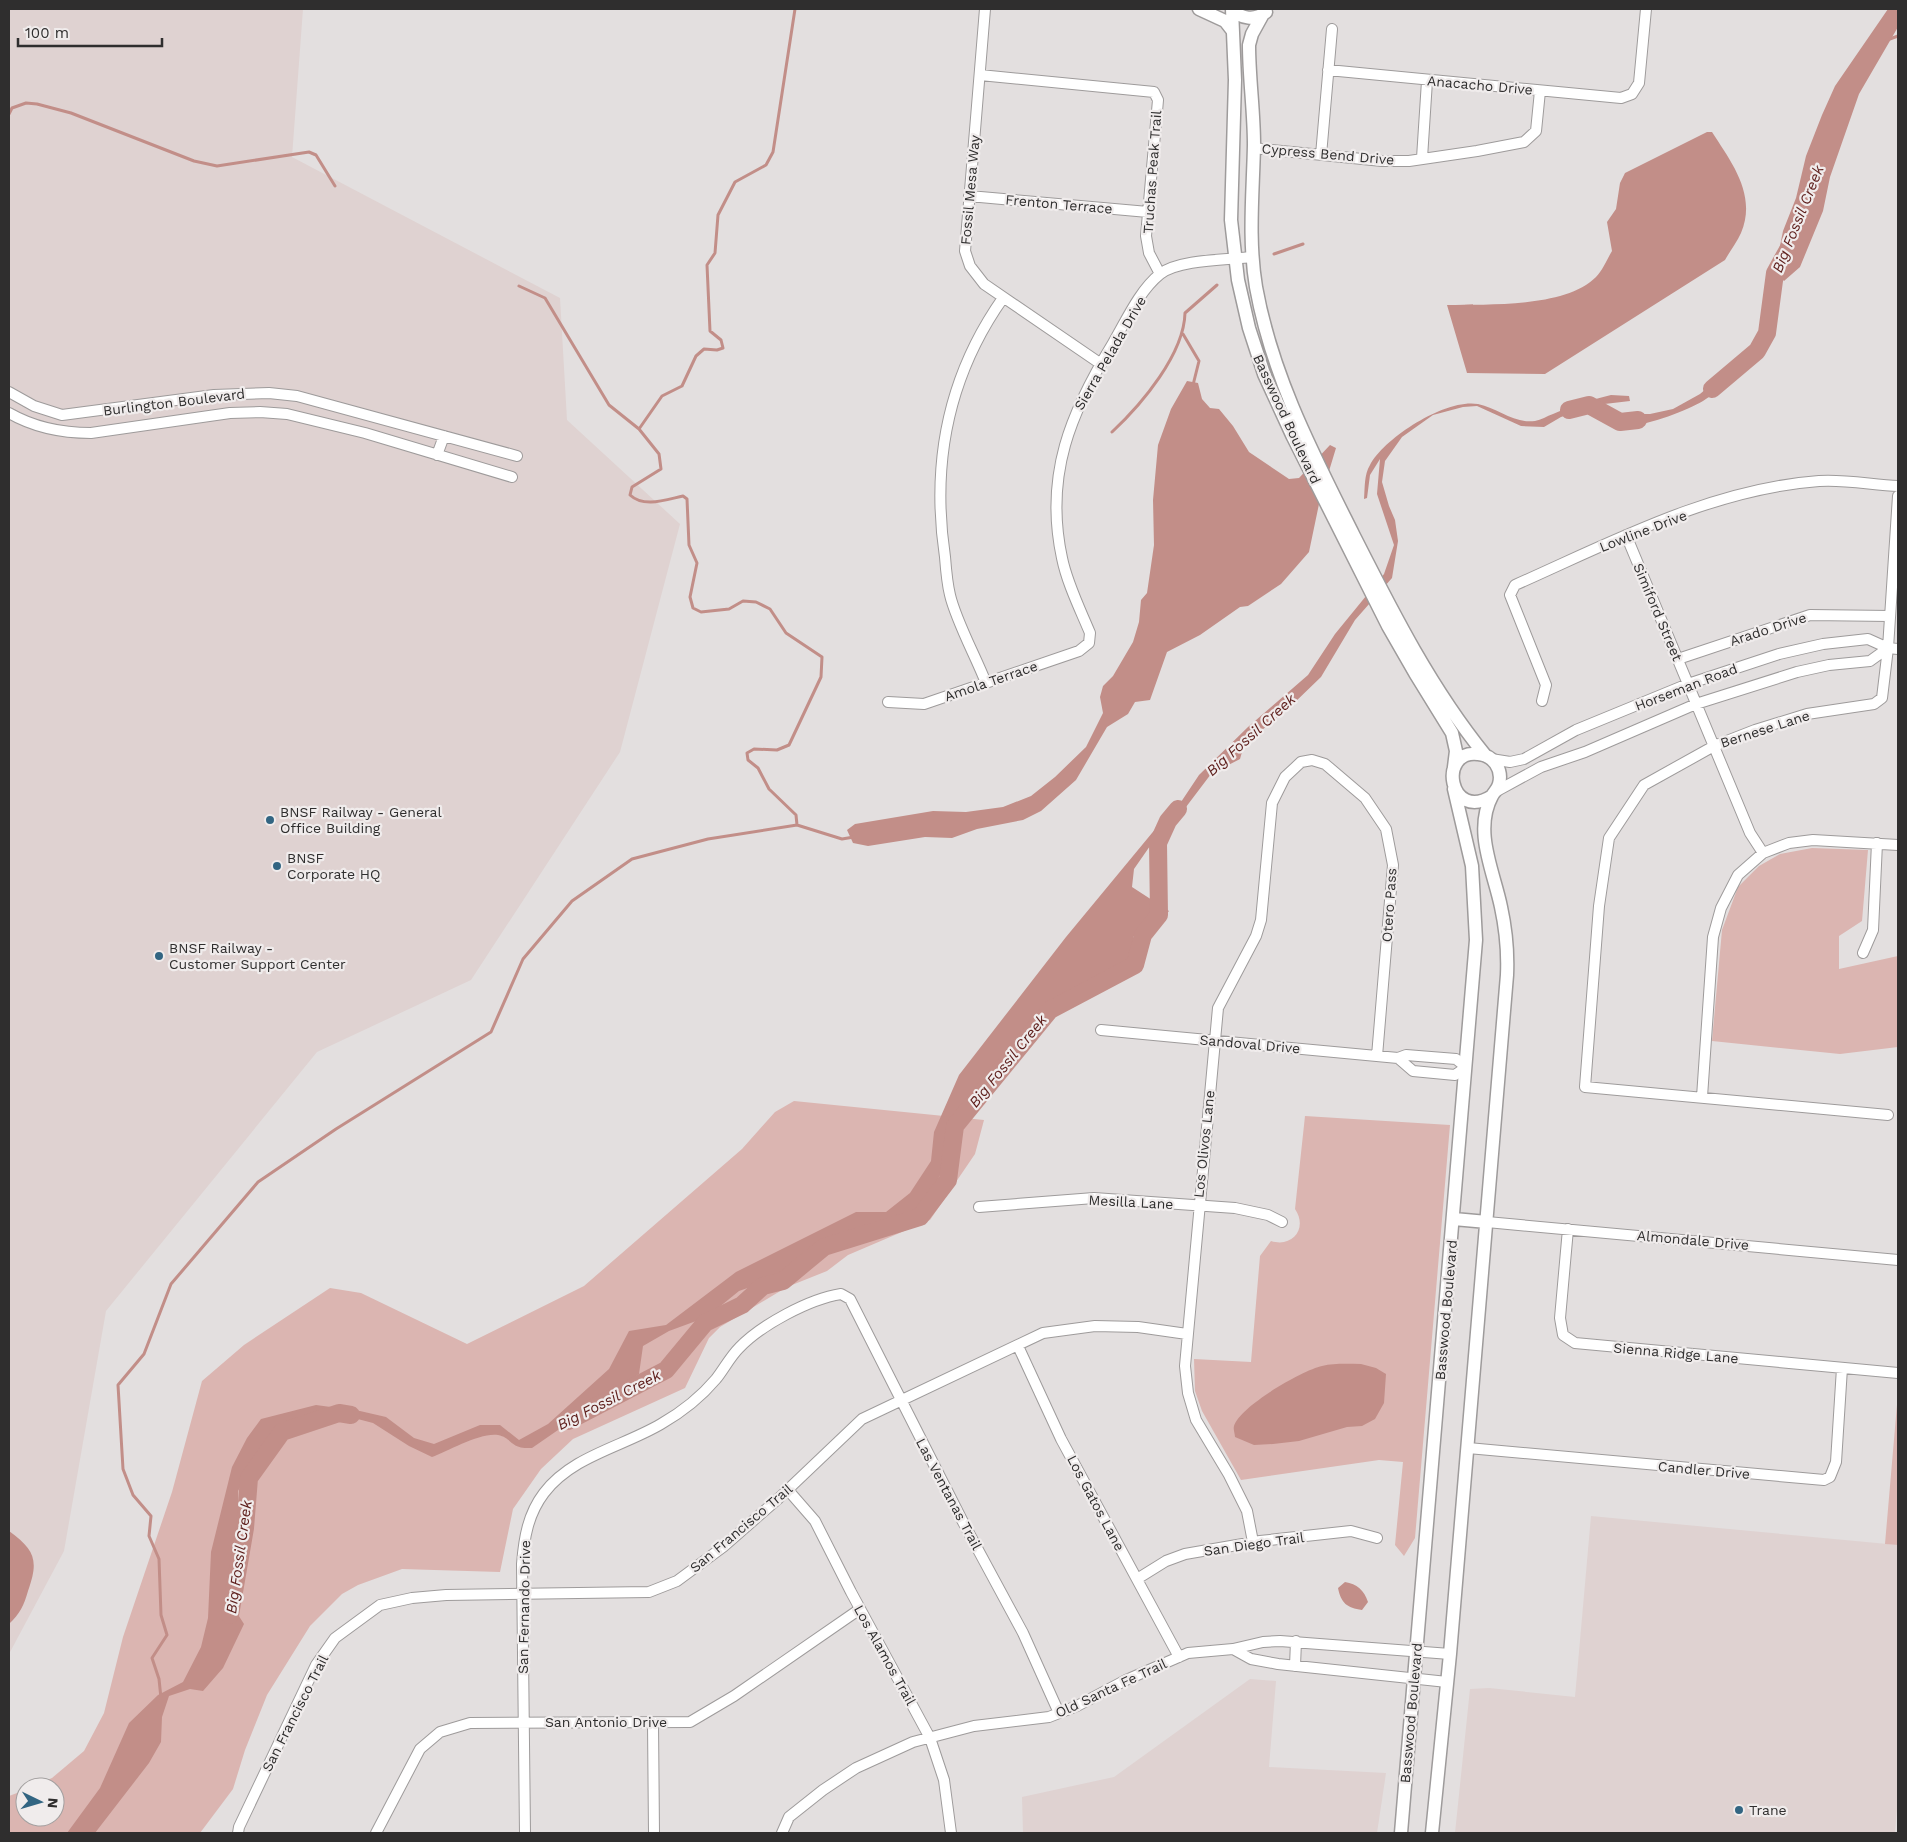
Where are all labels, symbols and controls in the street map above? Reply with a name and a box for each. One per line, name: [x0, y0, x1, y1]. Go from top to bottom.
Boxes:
scale bar: [18, 15, 161, 47]
text: 100 m: [25, 24, 69, 42]
street label: Anacacho Drive: [1426, 72, 1534, 98]
street label: Truchas Peak Trail: [1140, 109, 1164, 234]
street label: Fossil Mesa Way: [957, 134, 983, 246]
street label: Cypress Bend Drive: [1261, 140, 1395, 168]
water label: Big Fossil Creek: [1768, 162, 1828, 275]
street label: Frenton Terrace: [1005, 191, 1113, 217]
street label: Sierra Pelada Drive: [1071, 293, 1149, 413]
street label: Basswood Boulevard: [1250, 352, 1324, 486]
street label: Burlington Boulevard: [102, 385, 246, 419]
street label: Lowline Drive: [1597, 507, 1689, 555]
street label: Simiford Street: [1630, 561, 1686, 663]
street label: Arado Drive: [1728, 609, 1808, 649]
street label: Amola Terrace: [942, 658, 1040, 704]
street label: Horseman Road: [1633, 660, 1739, 714]
water label: Big Fossil Creek: [1203, 690, 1300, 780]
street label: Bernese Lane: [1718, 707, 1812, 751]
place label: BNSF Railway - General Office Building: [280, 804, 442, 836]
marker: BNSF Railway - General Office Building: [264, 814, 276, 826]
place label: BNSF Corporate HQ: [287, 850, 381, 882]
marker: BNSF Corporate HQ: [271, 860, 283, 872]
street label: Otero Pass: [1378, 867, 1400, 943]
place label: BNSF Railway - Customer Support Center: [169, 940, 346, 972]
marker: BNSF Railway - Customer Support Center: [153, 950, 165, 962]
water label: Big Fossil Creek: [965, 1010, 1051, 1111]
street label: Sandoval Drive: [1199, 1032, 1301, 1056]
street label: Los Olivos Lane: [1190, 1089, 1218, 1199]
street label: Mesilla Lane: [1088, 1192, 1174, 1212]
street label: Almondale Drive: [1636, 1227, 1750, 1253]
street label: Basswood Boulevard: [1432, 1239, 1460, 1381]
street label: Sienna Ridge Lane: [1613, 1340, 1739, 1366]
water label: Big Fossil Creek: [554, 1366, 665, 1434]
street label: Las Ventanas Trail: [913, 1435, 986, 1553]
street label: Los Gatos Lane: [1064, 1452, 1128, 1554]
street label: Candler Drive: [1657, 1458, 1751, 1482]
street label: San Francisco Trail: [687, 1480, 796, 1576]
water label: Big Fossil Creek: [222, 1499, 256, 1615]
street label: San Diego Trail: [1203, 1529, 1306, 1559]
street label: San Fernando Drive: [515, 1540, 533, 1674]
street label: Los Alamos Trail: [851, 1602, 920, 1709]
street label: Basswood Boulevard: [1397, 1642, 1425, 1784]
street label: San Francisco Trail: [259, 1651, 332, 1774]
street label: Old Santa Fe Trail: [1053, 1655, 1170, 1721]
street label: San Antonio Drive: [545, 1714, 667, 1730]
north arrow: [15, 1777, 65, 1827]
text: N: [45, 1797, 61, 1809]
place label: Trane: [1749, 1802, 1787, 1818]
marker: Trane: [1733, 1804, 1745, 1816]

